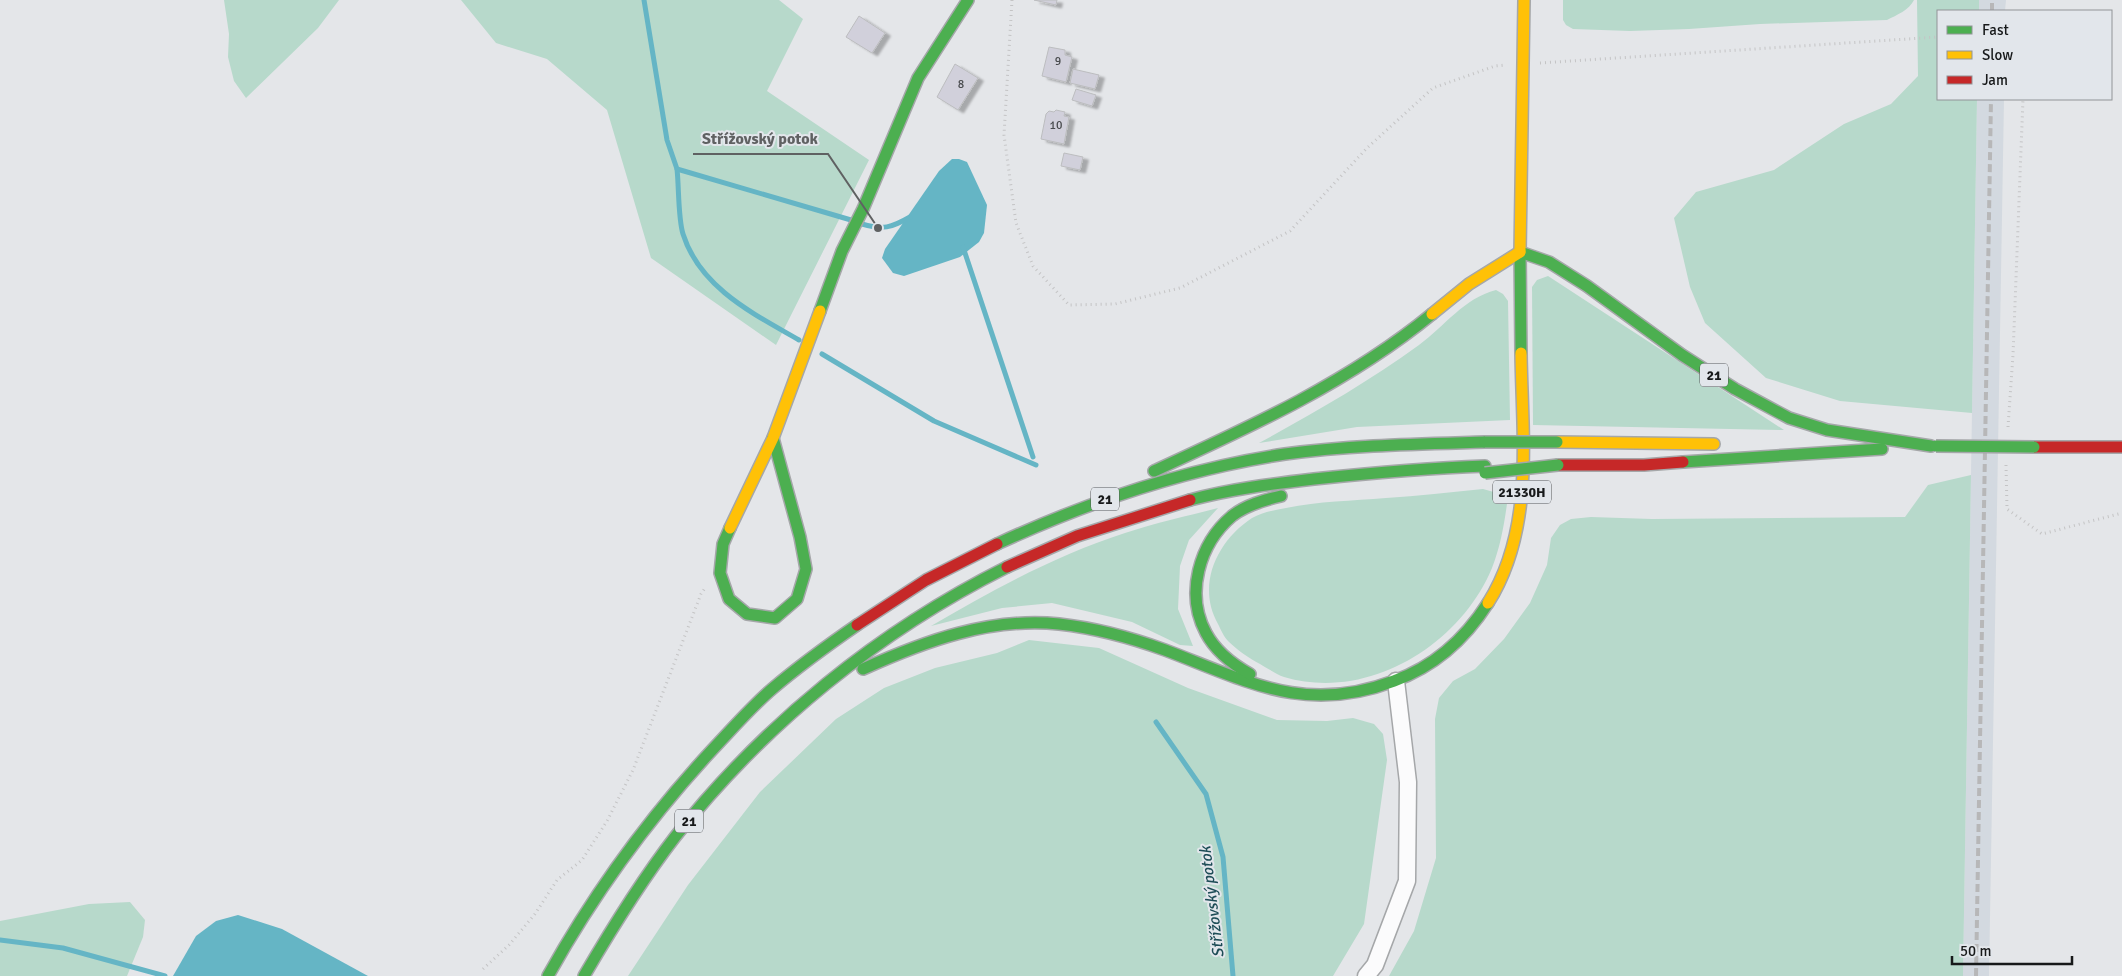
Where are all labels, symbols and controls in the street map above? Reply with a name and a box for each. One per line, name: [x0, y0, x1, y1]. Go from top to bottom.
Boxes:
legend: [1937, 10, 2112, 100]
text: Fast: [1982, 21, 2009, 39]
text: Slow: [1982, 46, 2013, 64]
house number: 9: [1055, 54, 1061, 69]
text: Jam: [1982, 71, 2008, 89]
house number: 8: [958, 77, 964, 92]
house number: 10: [1050, 118, 1062, 133]
callout: Střížovský potok: [693, 123, 828, 154]
text: Střížovský potok: [702, 129, 819, 149]
road number: 21: [1700, 364, 1728, 386]
road number: 21330H: [1493, 481, 1551, 504]
road number: 21: [1091, 488, 1119, 510]
road number: 21: [675, 809, 703, 832]
water label: Střížovský potok: [1195, 843, 1229, 959]
scale bar: [1952, 934, 2072, 966]
text: 50 m: [1960, 942, 1991, 960]

